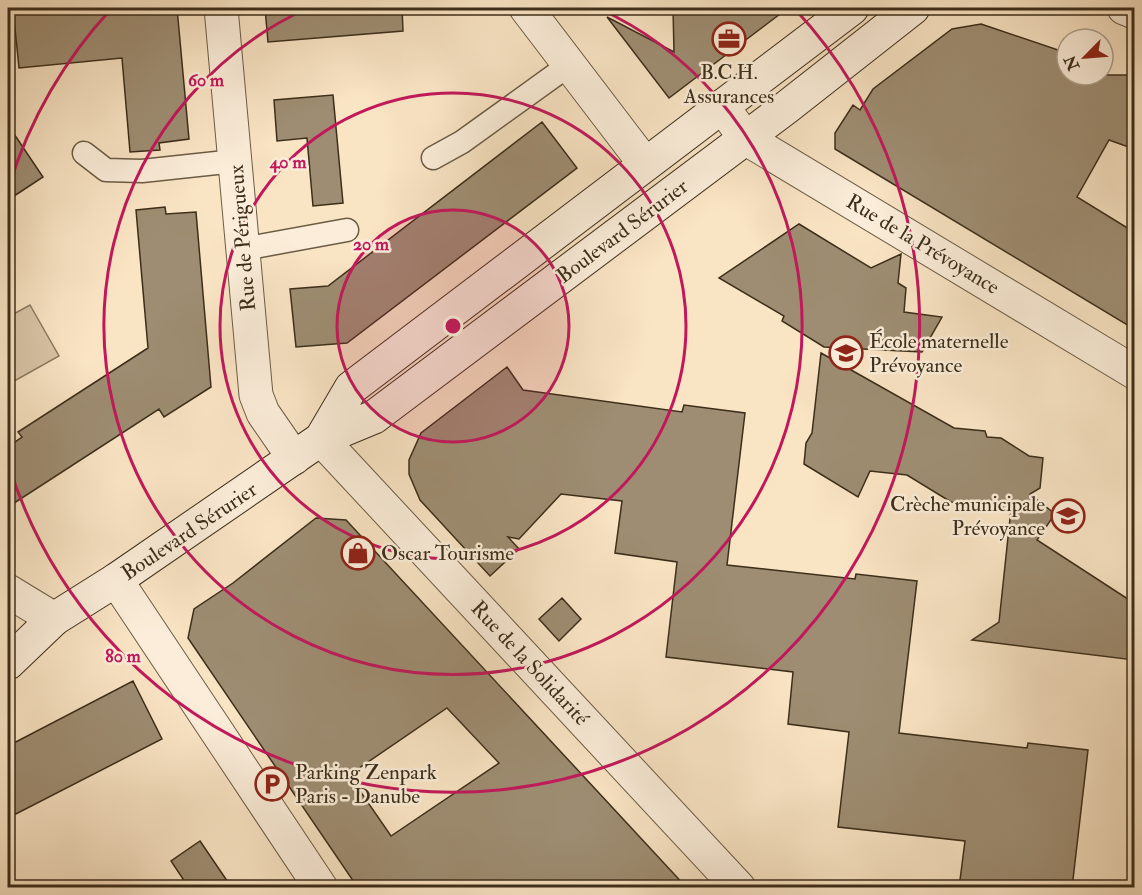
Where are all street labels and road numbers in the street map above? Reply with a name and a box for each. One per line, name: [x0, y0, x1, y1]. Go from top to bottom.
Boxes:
street label: Rue de Périgueux: [223, 163, 262, 312]
street label: Boulevard Sérurier: [551, 173, 694, 290]
street label: Rue de la Prévoyance: [841, 188, 1005, 301]
street label: Boulevard Sérurier: [116, 476, 262, 587]
street label: Rue de la Solidarité: [465, 595, 595, 732]

